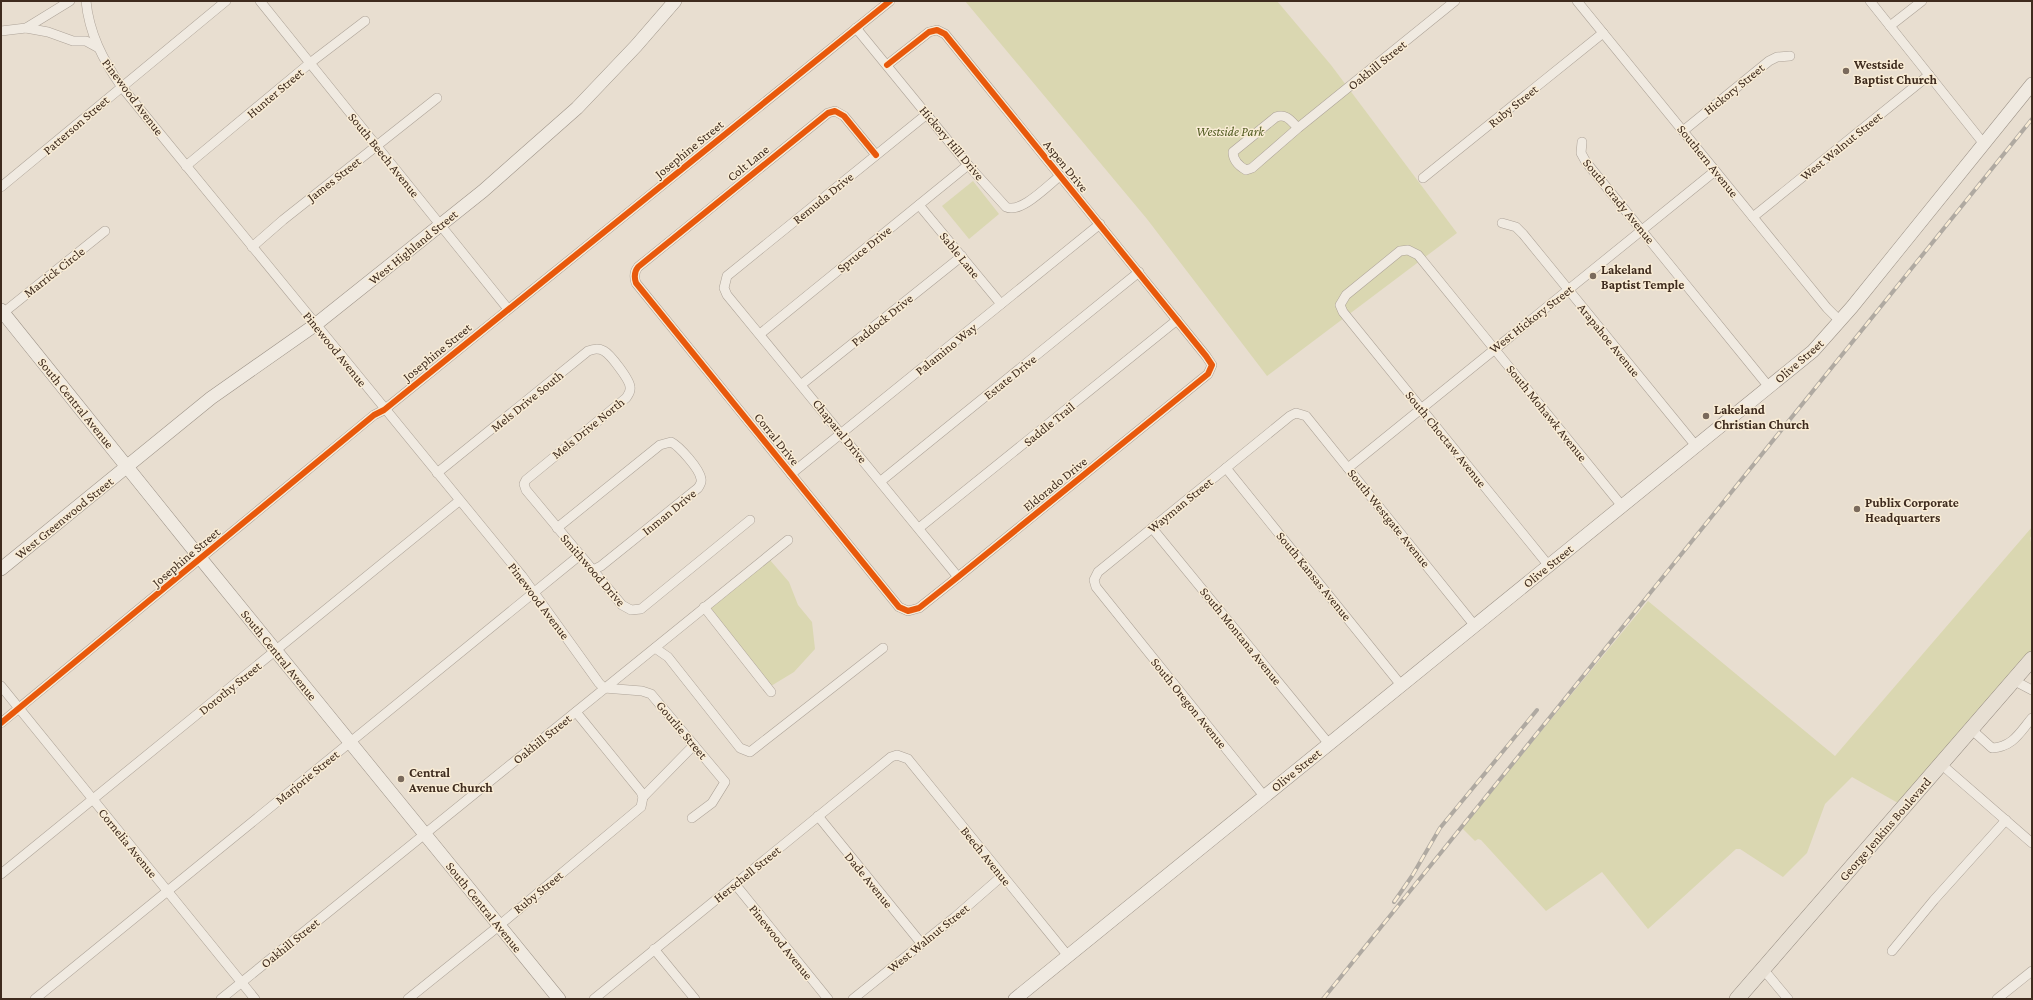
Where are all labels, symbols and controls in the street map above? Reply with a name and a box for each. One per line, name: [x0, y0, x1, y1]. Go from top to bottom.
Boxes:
street label: Oakhill Street: [1345, 36, 1410, 93]
street label: Pinewood Avenue: [99, 56, 167, 139]
place label: Westside Baptist Church: [1853, 57, 1937, 87]
street label: Hickory Street: [1701, 60, 1768, 118]
street label: Hunter Street: [243, 64, 307, 121]
marker: Westside Baptist Church: [1841, 66, 1851, 76]
street label: Ruby Street: [1485, 81, 1541, 131]
street label: Patterson Street: [40, 92, 113, 158]
street label: Hickory Hill Drive: [917, 103, 988, 183]
street label: West Walnut Street: [1797, 108, 1885, 184]
street label: South Beech Avenue: [345, 110, 423, 201]
street label: Josephine Street: [651, 116, 727, 182]
street label: Southern Avenue: [1674, 122, 1742, 200]
park label: Westside Park: [1196, 124, 1265, 139]
street label: Aspen Drive: [1040, 137, 1092, 195]
street label: Colt Lane: [724, 141, 772, 184]
street label: James Street: [303, 153, 364, 205]
street label: South Grady Avenue: [1580, 155, 1658, 247]
street label: Remuda Drive: [790, 169, 857, 227]
street label: West Highland Street: [365, 206, 461, 288]
street label: Spruce Drive: [834, 222, 895, 276]
street label: Sable Lane: [937, 229, 983, 282]
street label: Marrick Circle: [20, 243, 88, 300]
place label: Lakeland Baptist Temple: [1601, 262, 1684, 292]
marker: Lakeland Baptist Temple: [1588, 271, 1598, 281]
street label: West Hickory Street: [1486, 281, 1576, 356]
street label: Paddock Drive: [848, 290, 916, 349]
street label: Arapahoe Avenue: [1575, 300, 1643, 380]
street label: Pinewood Avenue: [300, 308, 370, 390]
street label: Josephine Street: [399, 319, 475, 385]
street label: Palamino Way: [912, 319, 981, 378]
street label: Olive Street: [1771, 335, 1827, 386]
street label: Estate Drive: [981, 351, 1039, 403]
street label: South Central Avenue: [35, 355, 117, 452]
street label: South Mohawk Avenue: [1503, 362, 1591, 464]
street label: Mels Drive South: [488, 367, 566, 435]
street label: South Choctaw Avenue: [1402, 388, 1490, 491]
street label: Mels Drive North: [549, 394, 627, 462]
street label: Chaparal Drive: [810, 396, 871, 466]
street label: Saddle Trail: [1020, 398, 1078, 449]
place label: Lakeland Christian Church: [1714, 402, 1810, 432]
street label: Corral Drive: [751, 410, 803, 468]
marker: Lakeland Christian Church: [1701, 411, 1711, 421]
street label: Eldorado Drive: [1020, 453, 1090, 514]
street label: South Westgate Avenue: [1345, 466, 1434, 571]
street label: West Greenwood Street: [12, 473, 117, 562]
street label: Wayman Street: [1144, 474, 1216, 536]
street label: Inman Drive: [639, 486, 699, 538]
place label: Publix Corporate Headquarters: [1865, 495, 1959, 525]
marker: Publix Corporate Headquarters: [1852, 504, 1862, 514]
street label: Josephine Street: [148, 524, 223, 590]
street label: South Kansas Avenue: [1273, 528, 1355, 624]
street label: Smithwood Drive: [557, 531, 629, 610]
street label: Olive Street: [1520, 541, 1577, 591]
street label: Pinewood Avenue: [505, 560, 573, 643]
street label: South Montana Avenue: [1197, 584, 1285, 688]
street label: South Central Avenue: [238, 607, 320, 704]
street label: South Oregon Avenue: [1148, 655, 1230, 752]
street label: Dorothy Street: [196, 658, 265, 718]
street label: Gourlie Street: [653, 698, 711, 763]
street label: Oakhill Street: [510, 710, 575, 767]
street label: Olive Street: [1268, 745, 1325, 795]
street label: Marjorie Street: [272, 746, 343, 808]
place label: Central Avenue Church: [408, 765, 493, 795]
marker: Central Avenue Church: [396, 774, 406, 784]
street label: George Jenkins Boulevard: [1836, 774, 1934, 884]
street label: Cornelia Avenue: [95, 805, 161, 881]
street label: Beech Avenue: [958, 823, 1015, 889]
street label: Herschell Street: [711, 842, 784, 906]
street label: Dade Avenue: [842, 849, 896, 911]
street label: South Central Avenue: [443, 859, 525, 956]
street label: Ruby Street: [510, 867, 566, 917]
street label: West Walnut Street: [884, 900, 972, 976]
street label: Pinewood Avenue: [746, 901, 816, 983]
street label: Oakhill Street: [258, 914, 323, 971]

